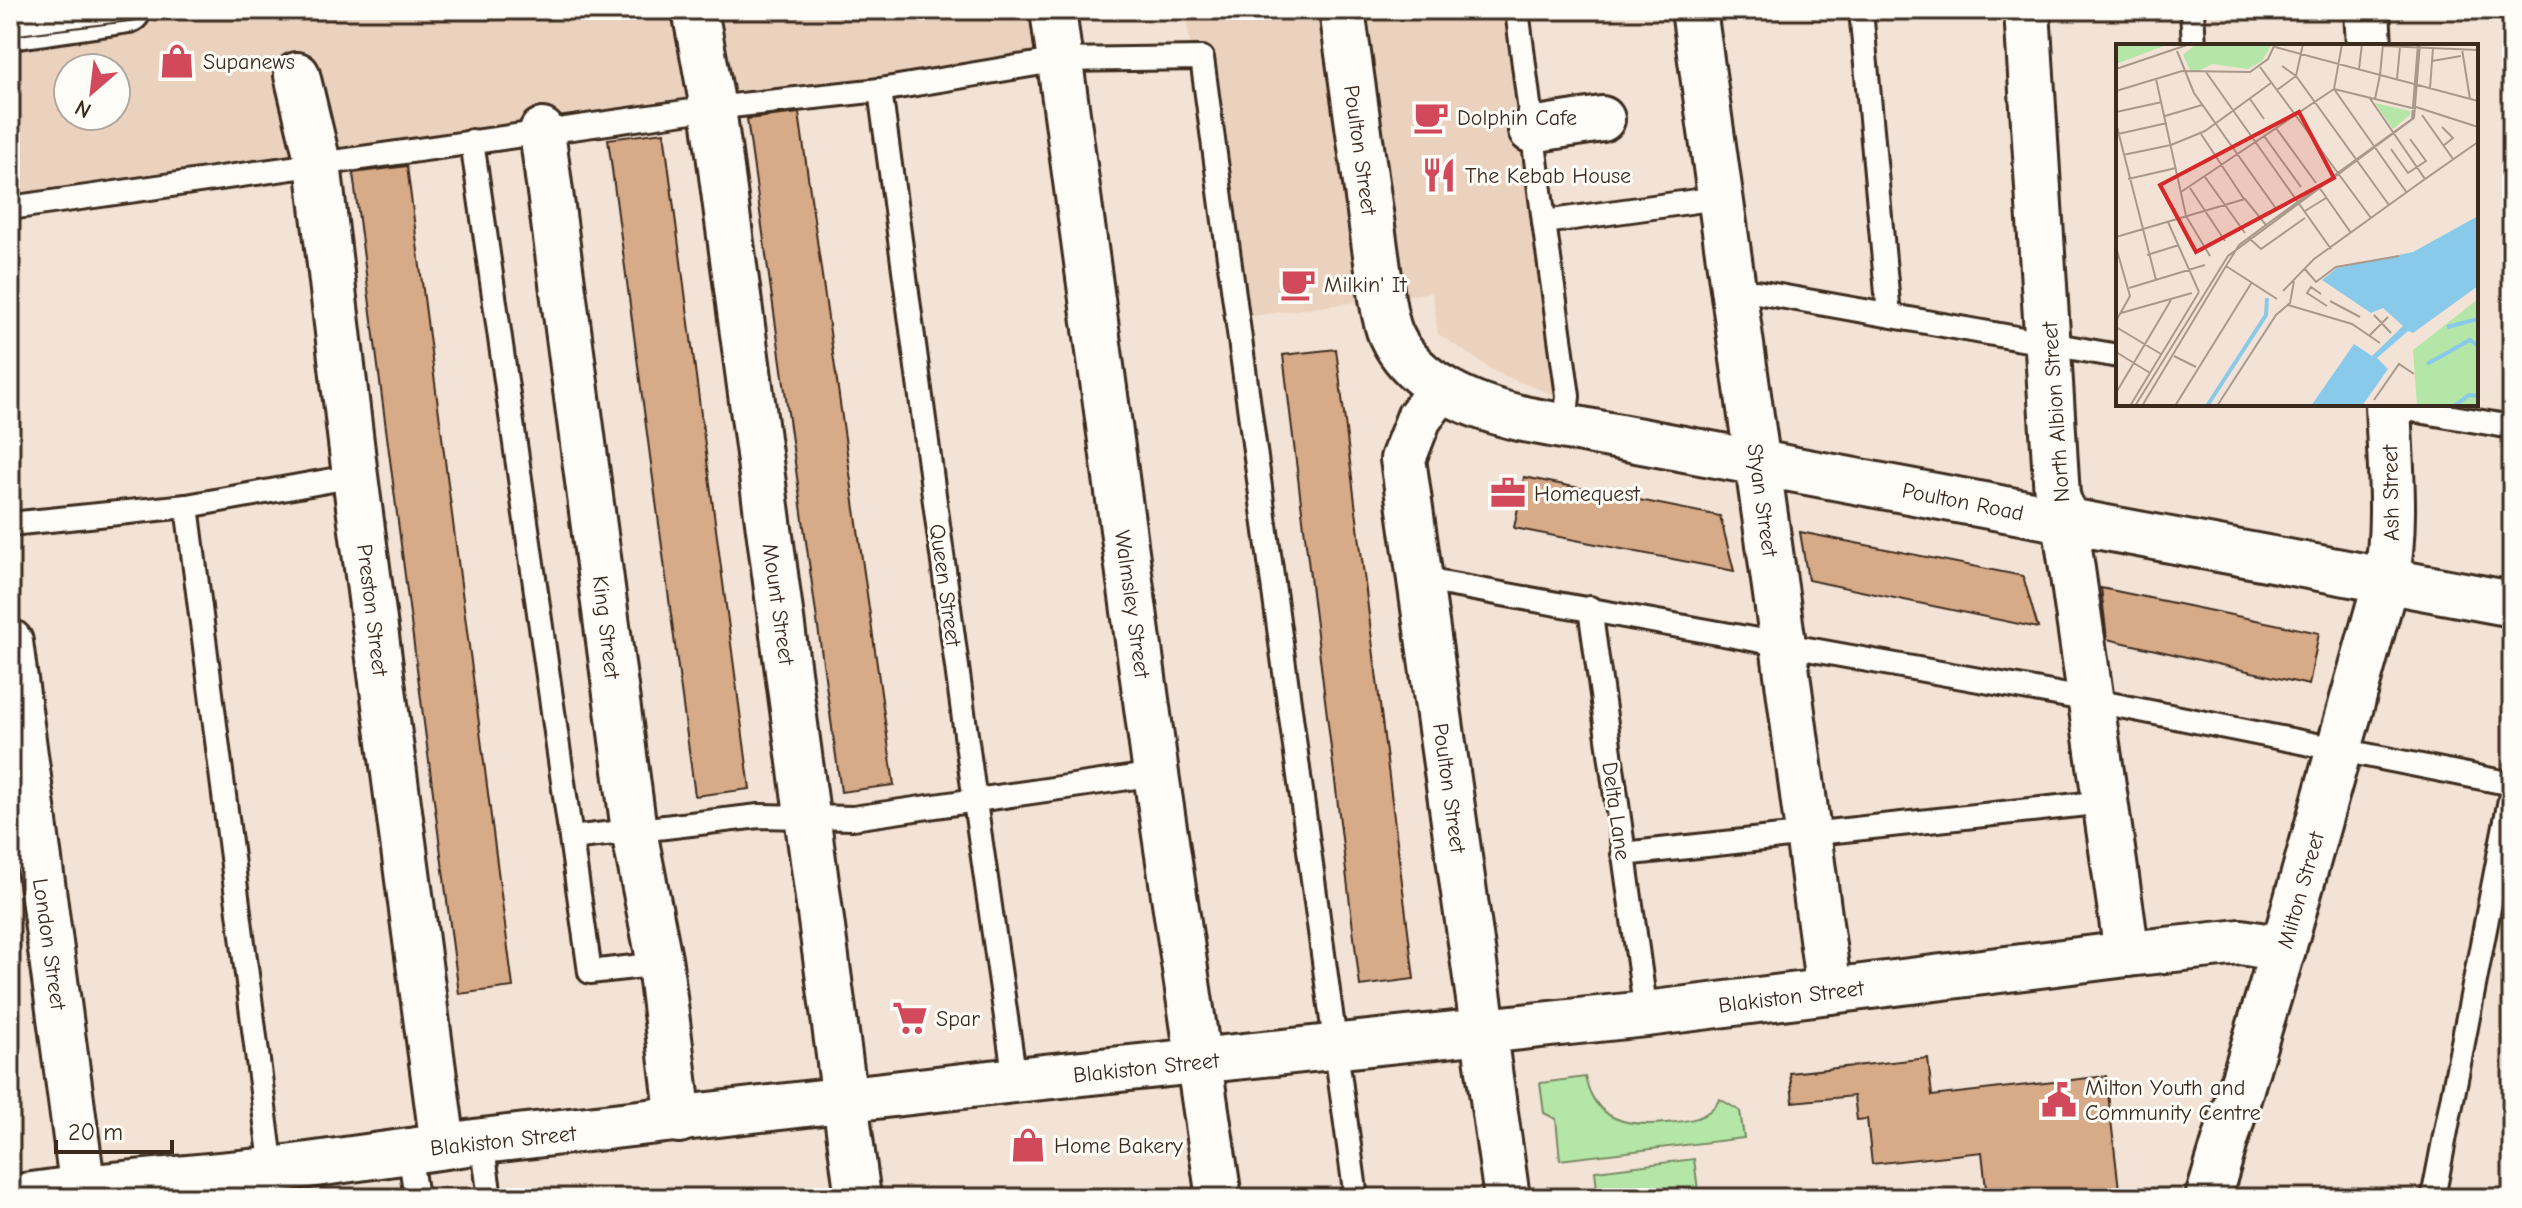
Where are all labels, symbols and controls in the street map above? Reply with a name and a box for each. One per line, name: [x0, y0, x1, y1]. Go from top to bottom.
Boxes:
shop icon: Supanews: [158, 42, 196, 80]
inset map: [2116, 44, 2478, 406]
place label: Supanews: [203, 49, 295, 75]
north arrow: [52, 52, 132, 132]
street label: Poulton Street: [1338, 83, 1382, 218]
text: N: [71, 94, 96, 124]
cafe icon: Dolphin Cafe: [1412, 98, 1450, 136]
place label: Dolphin Cafe: [1457, 105, 1577, 131]
restaurant icon: The Kebab House: [1420, 156, 1458, 194]
place label: The Kebab House: [1465, 163, 1631, 189]
cafe icon: Milkin' It: [1279, 265, 1317, 303]
place label: Milkin' It: [1324, 272, 1407, 298]
street label: North Albion Street: [2037, 320, 2075, 503]
street label: Styan Street: [1741, 442, 1783, 559]
street label: Ash Street: [2377, 444, 2405, 541]
office icon: Homequest: [1489, 474, 1527, 512]
street label: Poulton Road: [1900, 477, 2026, 527]
place label: Homequest: [1534, 481, 1641, 507]
street label: Queen Street: [924, 522, 967, 649]
street label: Walmsley Street: [1109, 528, 1155, 681]
street label: Mount Street: [757, 542, 799, 667]
street label: Preston Street: [351, 543, 393, 678]
street label: King Street: [587, 574, 625, 681]
street label: Poulton Street: [1427, 721, 1471, 856]
street label: Delta Lane: [1596, 760, 1636, 862]
street label: Milton Street: [2272, 828, 2330, 952]
street label: London Street: [27, 877, 71, 1012]
street label: Blakiston Street: [1717, 975, 1866, 1019]
supermarket icon: Spar: [891, 999, 929, 1037]
place label: Spar: [936, 1006, 980, 1032]
street label: Blakiston Street: [1072, 1047, 1221, 1089]
place label: Milton Youth and Community Centre: [2085, 1075, 2261, 1126]
public building icon: Milton Youth and Community Centre: [2040, 1081, 2078, 1119]
scale bar: [56, 1104, 172, 1154]
text: 20 m: [68, 1118, 123, 1146]
street label: Blakiston Street: [429, 1120, 578, 1162]
shop icon: Home Bakery: [1009, 1126, 1047, 1164]
place label: Home Bakery: [1054, 1133, 1183, 1159]

